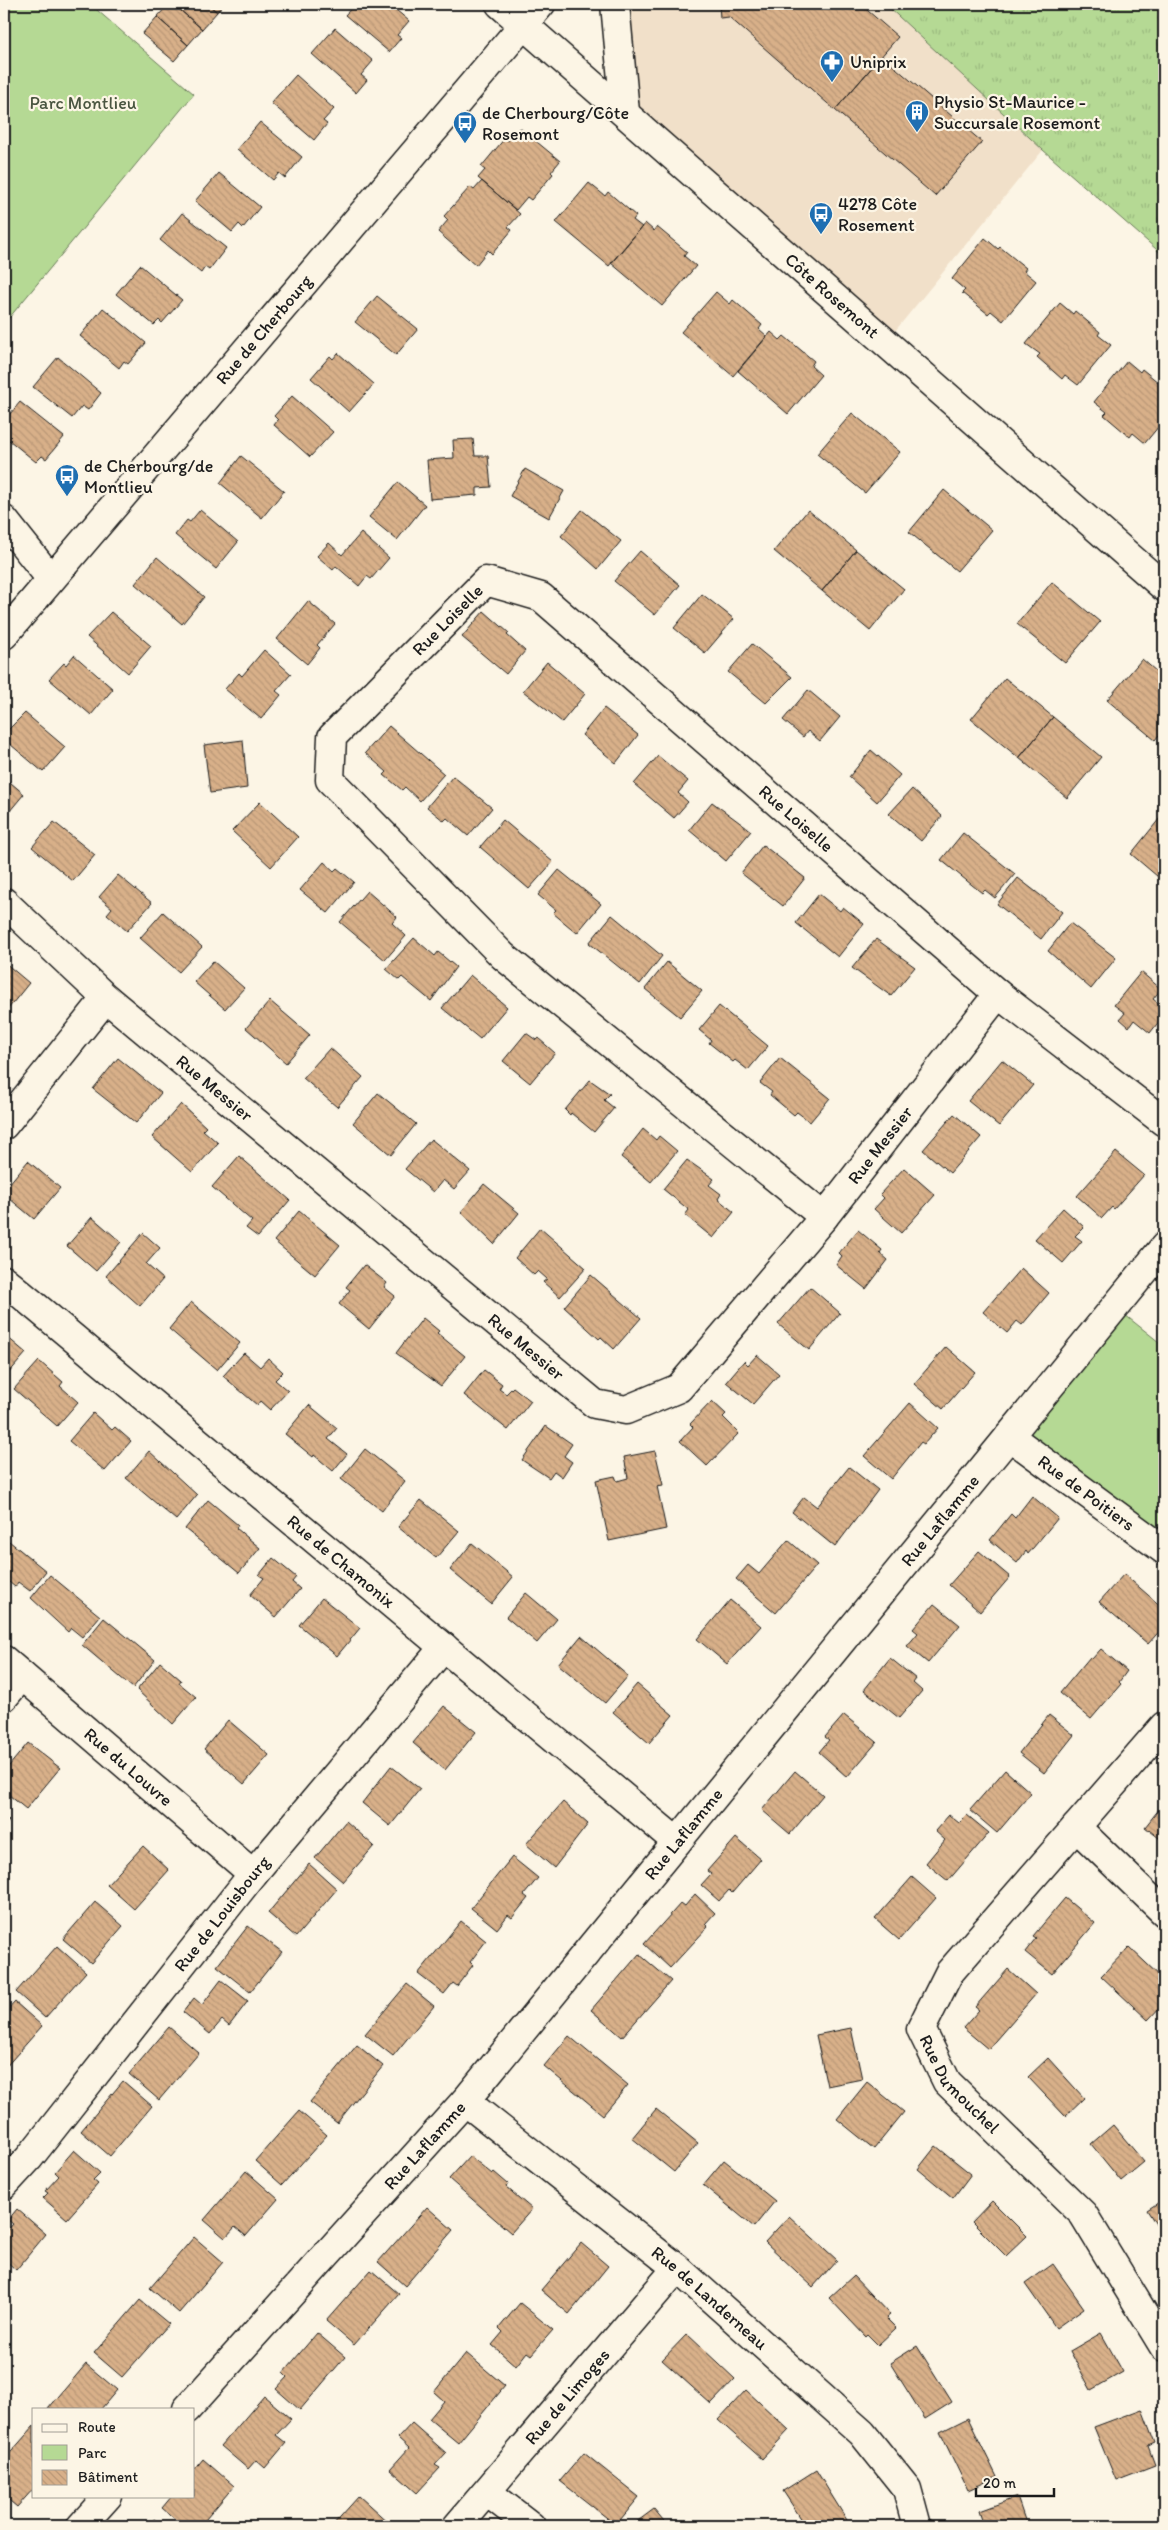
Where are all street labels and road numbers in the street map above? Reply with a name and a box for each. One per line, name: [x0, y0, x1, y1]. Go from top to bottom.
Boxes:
street label: Côte Rosemont: [780, 248, 884, 343]
street label: Rue de Cherbourg: [211, 270, 317, 389]
street label: Rue Loiselle: [407, 580, 488, 660]
street label: Rue Loiselle: [754, 780, 838, 857]
street label: Rue Messier: [172, 1050, 258, 1127]
street label: Rue Messier: [843, 1101, 918, 1189]
street label: Rue Messier: [483, 1309, 569, 1385]
street label: Rue de Poitiers: [1034, 1450, 1139, 1536]
street label: Rue Laflamme: [896, 1470, 984, 1571]
street label: Rue de Chamonix: [283, 1510, 400, 1613]
street label: Rue du Louvre: [80, 1723, 177, 1811]
street label: Rue Laflamme: [640, 1784, 728, 1884]
street label: Rue de Louisbourg: [169, 1851, 275, 1976]
street label: Rue Dumouchel: [914, 2031, 1004, 2138]
street label: Rue Laflamme: [379, 2096, 471, 2194]
street label: Rue de Landerneau: [647, 2241, 772, 2355]
street label: Rue de Limoges: [520, 2344, 614, 2449]

